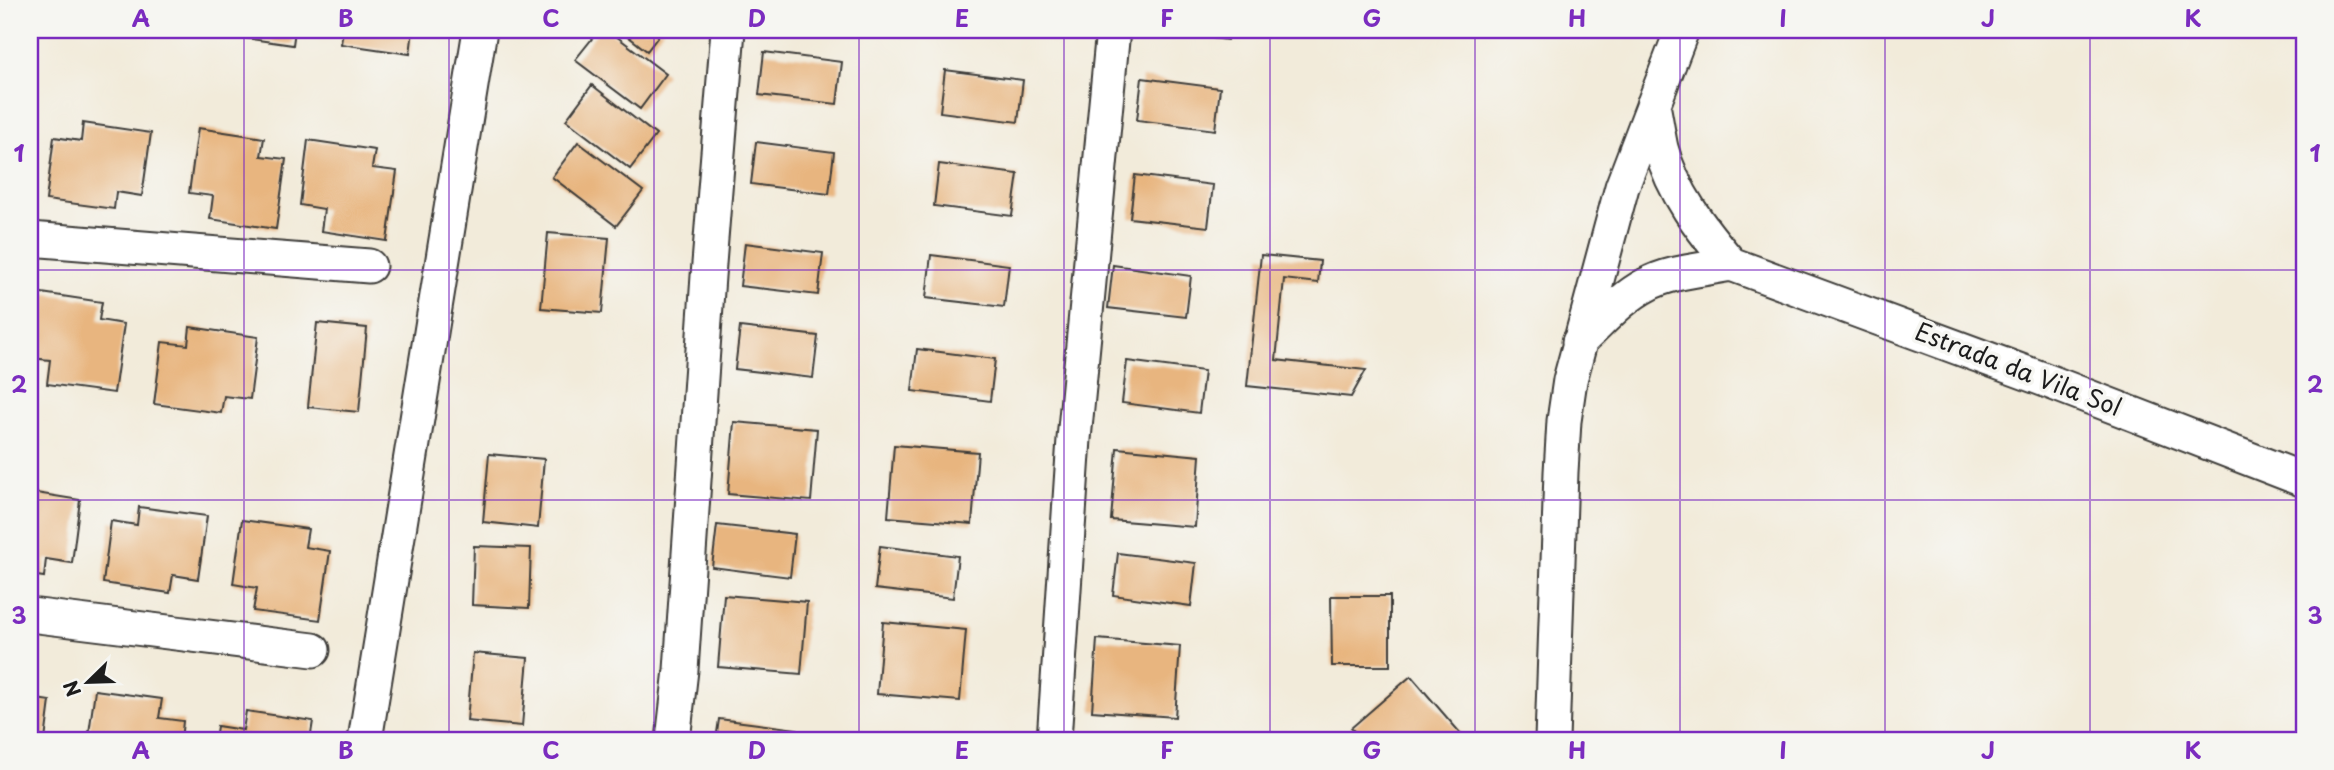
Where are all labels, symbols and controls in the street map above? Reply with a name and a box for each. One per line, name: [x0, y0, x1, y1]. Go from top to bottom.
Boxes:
text: A: [132, 0, 150, 35]
text: B: [338, 0, 354, 35]
text: C: [542, 0, 560, 35]
text: D: [748, 0, 766, 35]
text: E: [955, 0, 969, 35]
text: F: [1160, 0, 1174, 35]
text: G: [1363, 0, 1381, 35]
text: H: [1568, 0, 1586, 35]
text: I: [1779, 0, 1787, 35]
text: J: [1981, 0, 1995, 35]
text: K: [2185, 0, 2202, 35]
text: 1: [14, 135, 25, 170]
text: 1: [2310, 135, 2321, 170]
street label: Estrada da Vila Sol: [1910, 312, 2127, 424]
text: 2: [11, 366, 27, 401]
text: 2: [2307, 366, 2323, 401]
text: 3: [11, 597, 27, 632]
text: 3: [2307, 597, 2323, 632]
north arrow: [52, 648, 122, 718]
text: N: [56, 677, 87, 701]
text: A: [132, 732, 150, 767]
text: B: [338, 732, 354, 767]
text: C: [542, 732, 560, 767]
text: D: [748, 732, 766, 767]
text: E: [955, 732, 969, 767]
text: F: [1160, 732, 1174, 767]
text: G: [1363, 732, 1381, 767]
text: H: [1568, 732, 1586, 767]
text: I: [1779, 732, 1787, 767]
text: J: [1981, 732, 1995, 767]
text: K: [2185, 732, 2202, 767]

